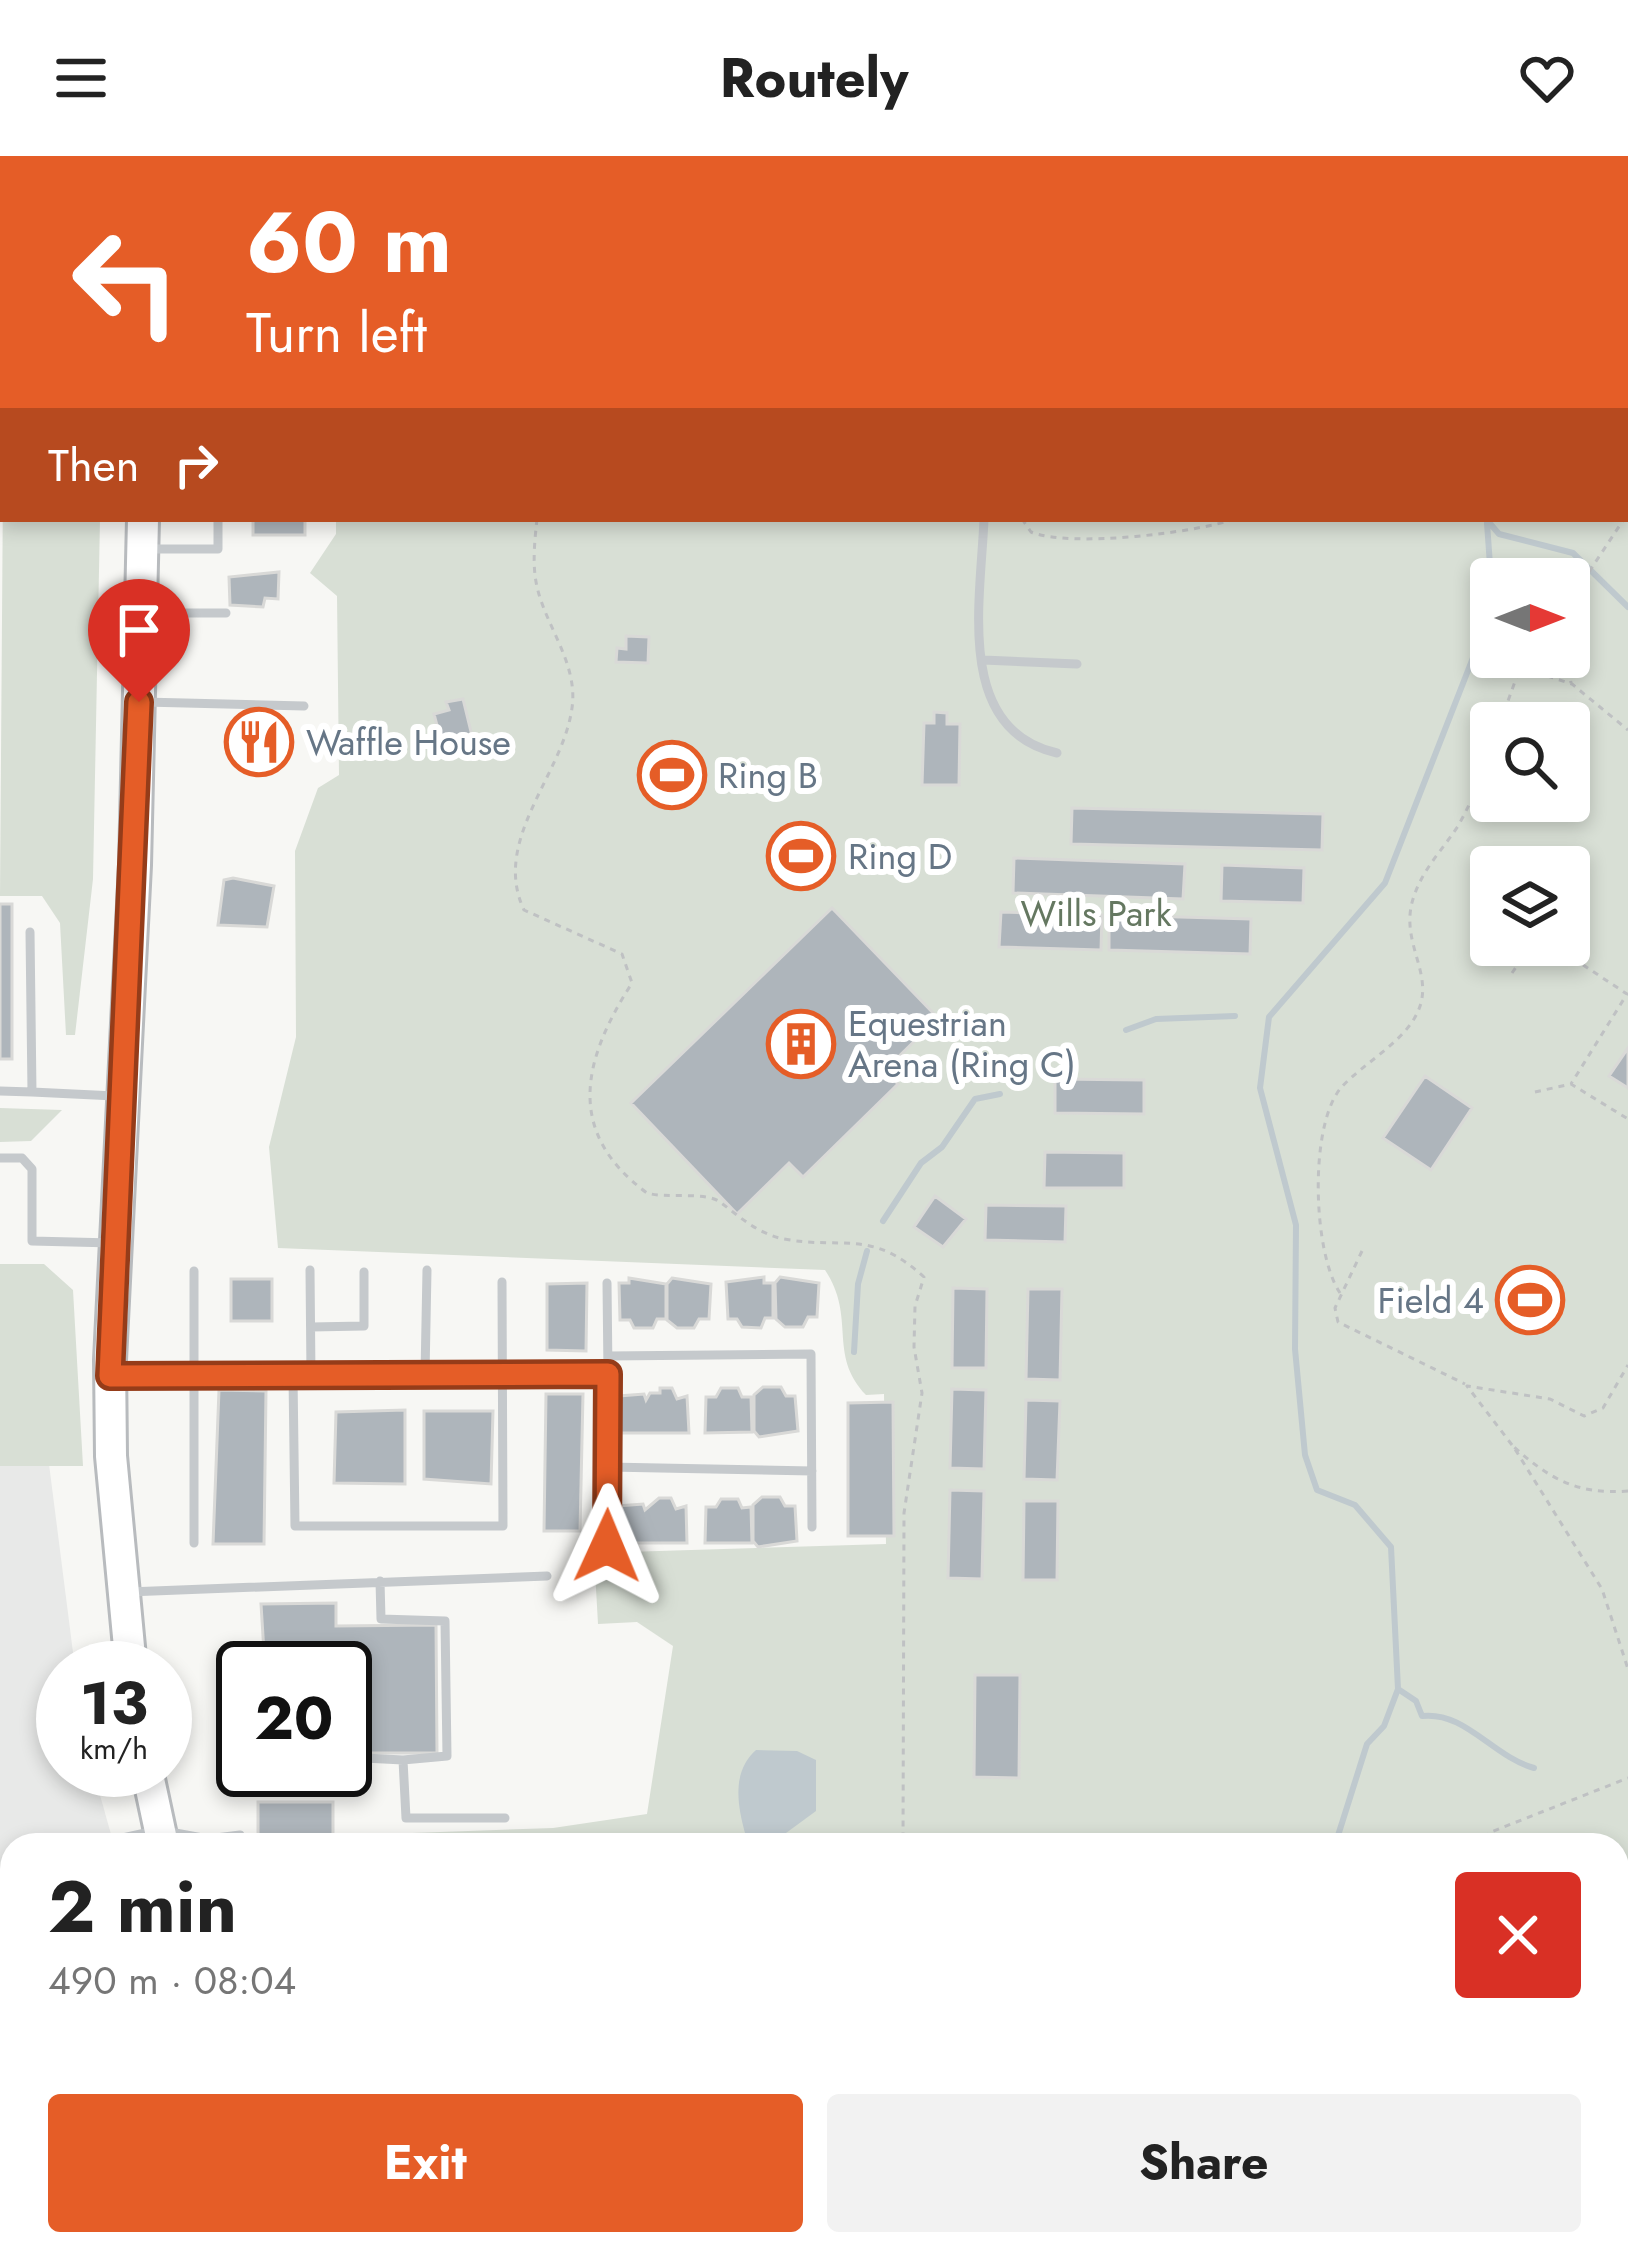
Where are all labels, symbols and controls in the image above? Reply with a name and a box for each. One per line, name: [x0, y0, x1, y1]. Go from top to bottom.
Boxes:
text: Routely: [720, 39, 908, 117]
icon: menu: [48, 45, 114, 111]
icon: heart: [1514, 45, 1580, 111]
text: 60 m: [246, 182, 452, 304]
icon: left: [48, 204, 204, 360]
text: Turn left: [246, 294, 427, 372]
icon: right: [163, 432, 229, 498]
text: Then: [48, 433, 139, 498]
north arrow: [1470, 558, 1590, 678]
map controls: [1470, 558, 1590, 966]
pin: [88, 579, 190, 702]
icon: arrive: [106, 597, 172, 663]
button: search: [1470, 702, 1590, 822]
restaurant icon: Waffle House: [224, 707, 294, 777]
place label: Waffle House: [306, 716, 511, 768]
sports icon: Ring B: [637, 740, 707, 810]
place label: Ring B: [718, 749, 818, 801]
sports icon: Ring D: [766, 821, 836, 891]
place label: Ring D: [848, 830, 952, 882]
button: layers: [1470, 846, 1590, 966]
park label: Wills Park: [1020, 887, 1172, 939]
place label: Equestrian Arena (Ring C): [848, 997, 1076, 1090]
building icon: Equestrian Arena (Ring C): [766, 1009, 836, 1079]
sports icon: Field 4: [1495, 1265, 1565, 1335]
place label: Field 4: [1378, 1274, 1484, 1326]
position arrow: [544, 1483, 670, 1609]
speed limit sign: 20: [216, 1641, 372, 1797]
text: 13: [80, 1660, 148, 1747]
text: km/h: [80, 1727, 148, 1770]
text: 2 min: [48, 1855, 237, 1959]
button: close: [1455, 1872, 1581, 1998]
text: 490 m · 08:04: [48, 1952, 296, 2009]
button: Exit: [48, 2094, 803, 2232]
button: Share: [827, 2094, 1581, 2232]

